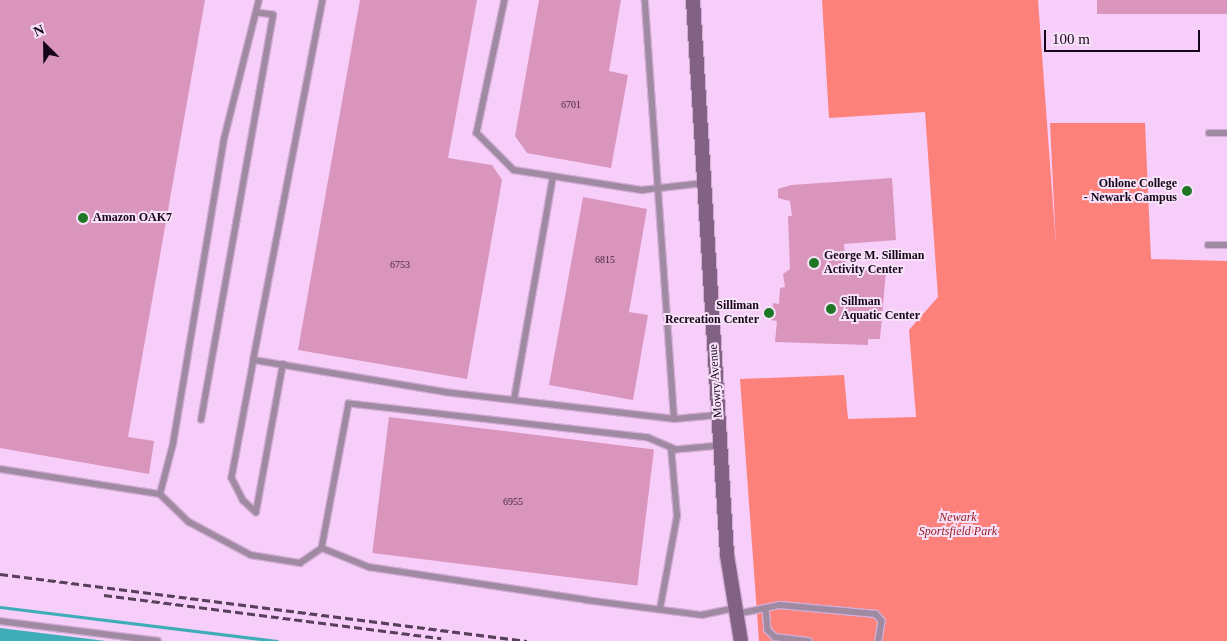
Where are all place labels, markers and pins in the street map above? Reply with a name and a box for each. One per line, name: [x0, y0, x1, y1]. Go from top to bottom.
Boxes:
place label: Ohlone College - Newark Campus: [1084, 177, 1177, 205]
marker: Ohlone College - Newark Campus: [1181, 185, 1193, 197]
place label: Amazon OAK7: [93, 211, 172, 225]
marker: Amazon OAK7: [77, 212, 89, 224]
place label: George M. Silliman Activity Center: [824, 249, 924, 277]
marker: George M. Silliman Activity Center: [808, 257, 820, 269]
place label: Sillman Aquatic Center: [841, 295, 920, 323]
place label: Silliman Recreation Center: [665, 299, 759, 327]
marker: Sillman Aquatic Center: [825, 303, 837, 315]
marker: Silliman Recreation Center: [763, 307, 775, 319]

